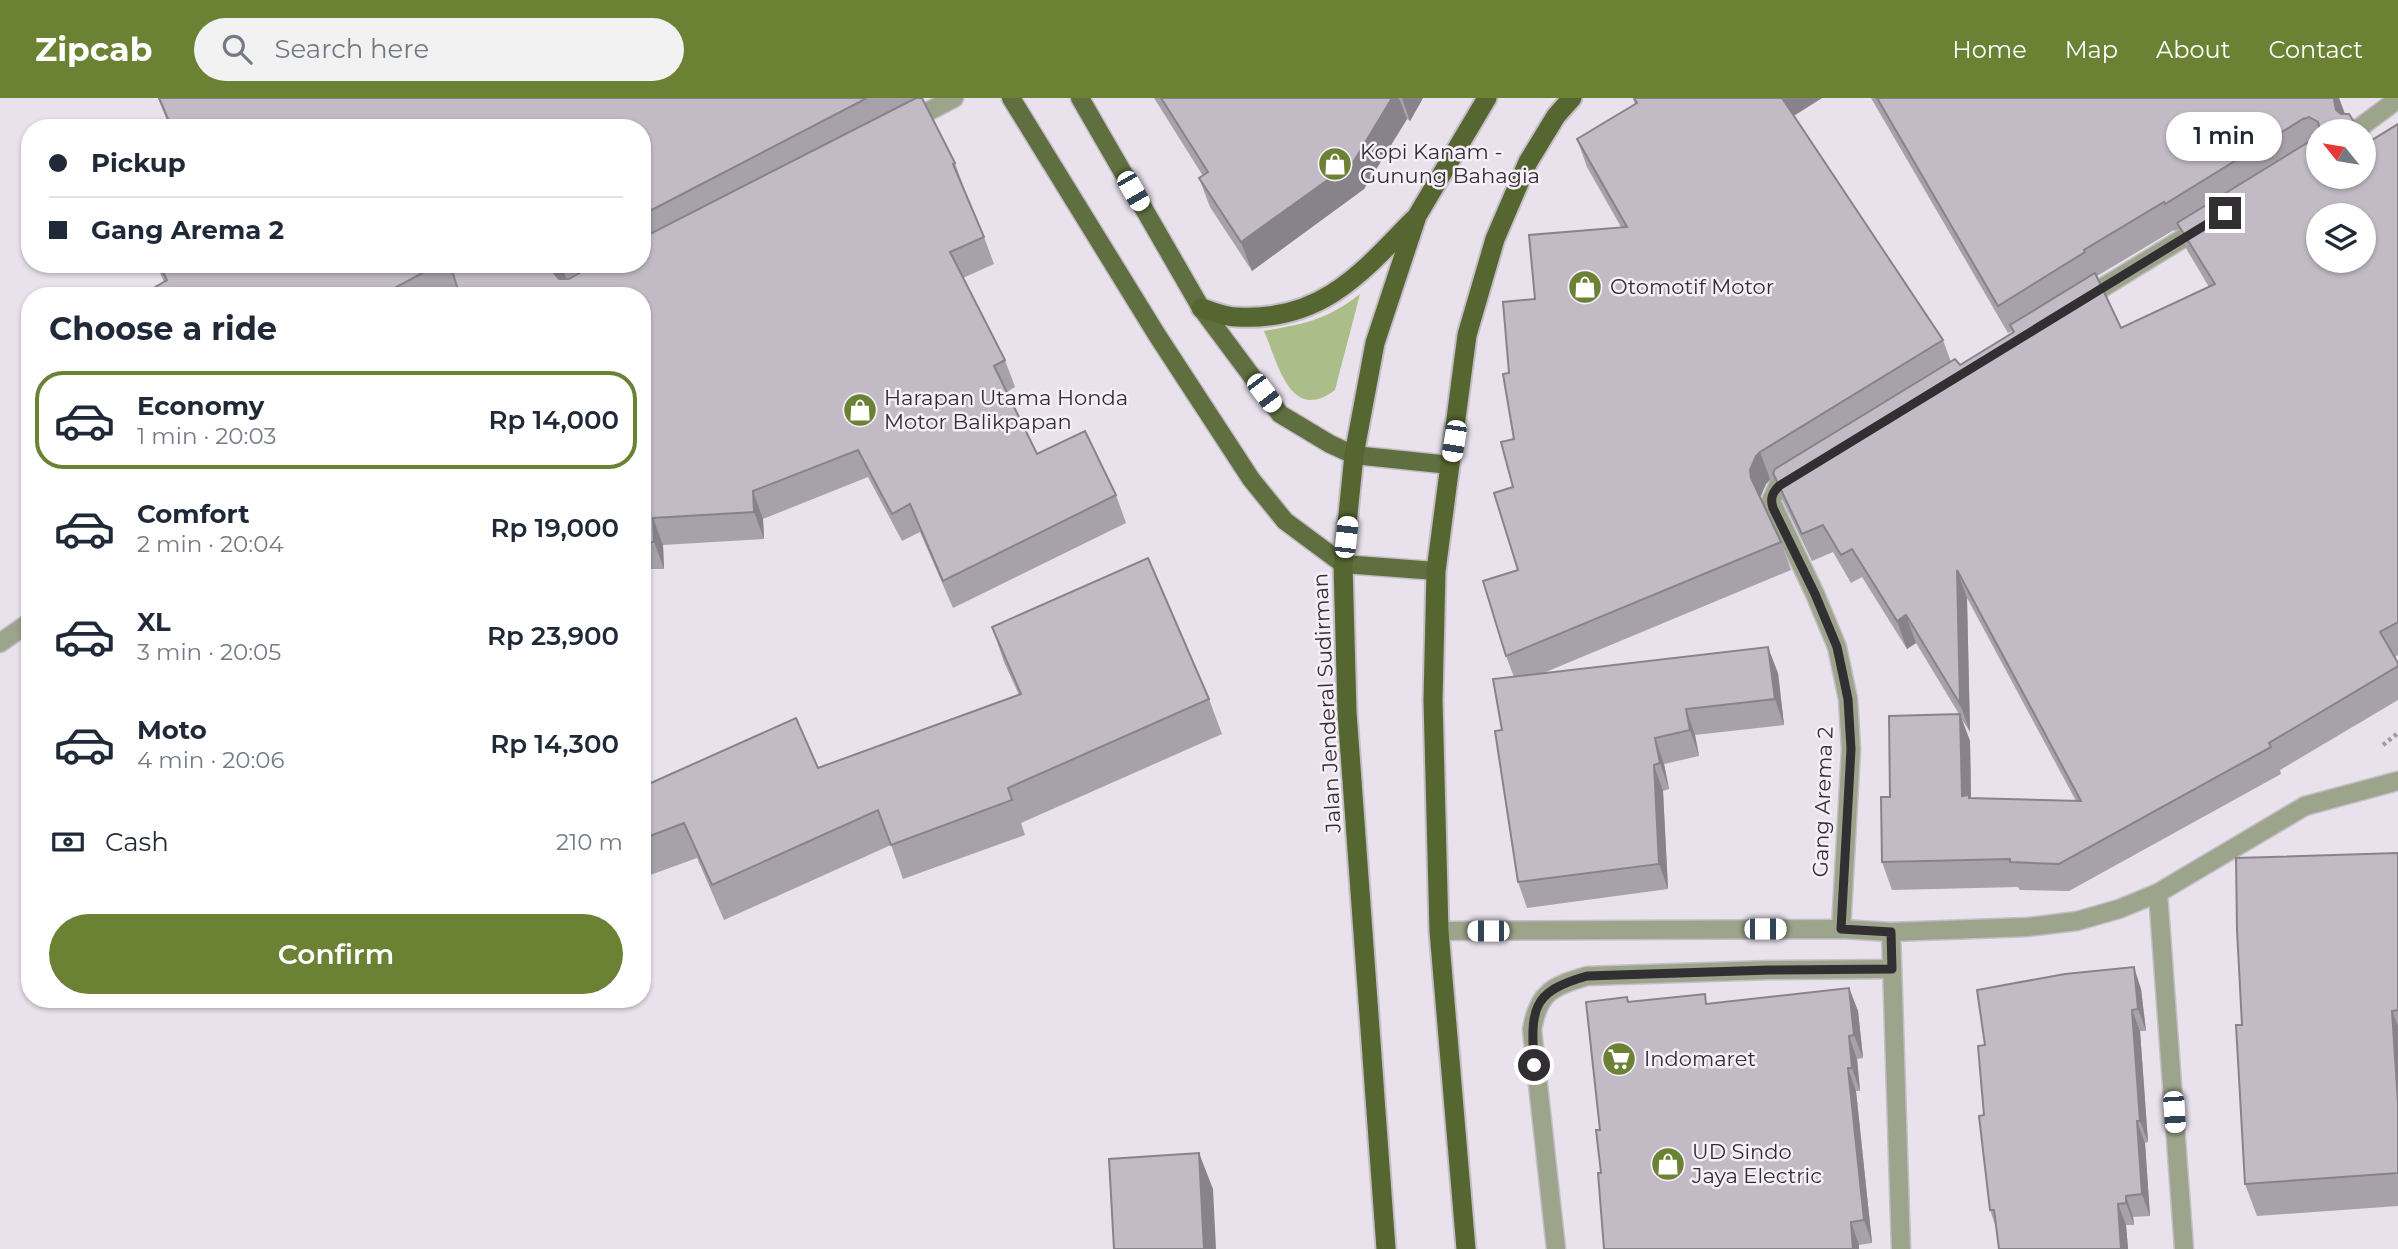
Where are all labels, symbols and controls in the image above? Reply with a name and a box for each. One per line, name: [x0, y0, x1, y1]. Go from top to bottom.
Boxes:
search box: [194, 18, 684, 81]
text: Zipcab: [35, 29, 152, 69]
icon: search: [218, 30, 256, 68]
text: Search here: [274, 33, 429, 65]
text: Home: [1952, 35, 2027, 64]
text: Map: [2065, 35, 2118, 64]
text: About: [2156, 35, 2230, 64]
text: Contact: [2268, 35, 2363, 64]
callout: 1 min: [2167, 111, 2283, 160]
north arrow: [2306, 119, 2376, 189]
map controls: [2306, 119, 2376, 273]
text: 1 min: [2193, 122, 2255, 150]
place label: Kopi Kanam - Gunung Bahagia: [1360, 139, 1540, 188]
shop icon: Kopi Kanam - Gunung Bahagia: [1316, 145, 1354, 183]
text: Pickup: [91, 147, 186, 179]
car: [1114, 168, 1153, 214]
route end: [2209, 197, 2241, 229]
button: layers: [2306, 203, 2376, 273]
text: Gang Arema 2: [91, 214, 284, 246]
shop icon: Otomotif Motor: [1566, 268, 1604, 306]
place label: Otomotif Motor: [1610, 274, 1774, 299]
text: Choose a ride: [49, 309, 277, 348]
car: [1243, 370, 1286, 416]
place label: Harapan Utama Honda Motor Balikpapan: [884, 385, 1128, 434]
icon: car: [53, 389, 116, 452]
text: Economy: [137, 390, 264, 422]
shop icon: Harapan Utama Honda Motor Balikpapan: [841, 391, 879, 429]
text: Rp 14,000: [488, 404, 619, 436]
car: [1441, 419, 1468, 463]
text: 1 min · 20:03: [137, 422, 276, 450]
icon: car: [53, 497, 116, 560]
text: Comfort: [137, 498, 249, 530]
text: Rp 19,000: [491, 512, 619, 544]
car: [1334, 515, 1359, 559]
text: 2 min · 20:04: [137, 530, 284, 558]
street label: Jalan Jenderal Sudirman: [1307, 572, 1346, 835]
icon: car: [53, 605, 116, 668]
text: XL: [137, 606, 171, 638]
text: Rp 23,900: [487, 620, 619, 652]
text: 3 min · 20:05: [137, 638, 281, 666]
icon: car: [53, 713, 116, 776]
text: Moto: [137, 714, 207, 746]
street label: Gang Arema 2: [1807, 726, 1838, 878]
text: Rp 14,300: [490, 728, 619, 760]
text: 4 min · 20:06: [137, 746, 285, 774]
icon: cash: [49, 823, 87, 861]
text: Cash: [105, 826, 169, 858]
text: 210 m: [556, 828, 623, 856]
button: Confirm: [49, 914, 623, 994]
car: [1745, 919, 1787, 940]
car: [1468, 921, 1510, 942]
supermarket icon: Indomaret: [1600, 1040, 1638, 1078]
place label: Indomaret: [1644, 1046, 1756, 1071]
route start: [1518, 1049, 1550, 1081]
car: [2163, 1090, 2186, 1134]
place label: UD Sindo Jaya Electric: [1691, 1139, 1822, 1188]
shop icon: UD Sindo Jaya Electric: [1649, 1145, 1687, 1183]

